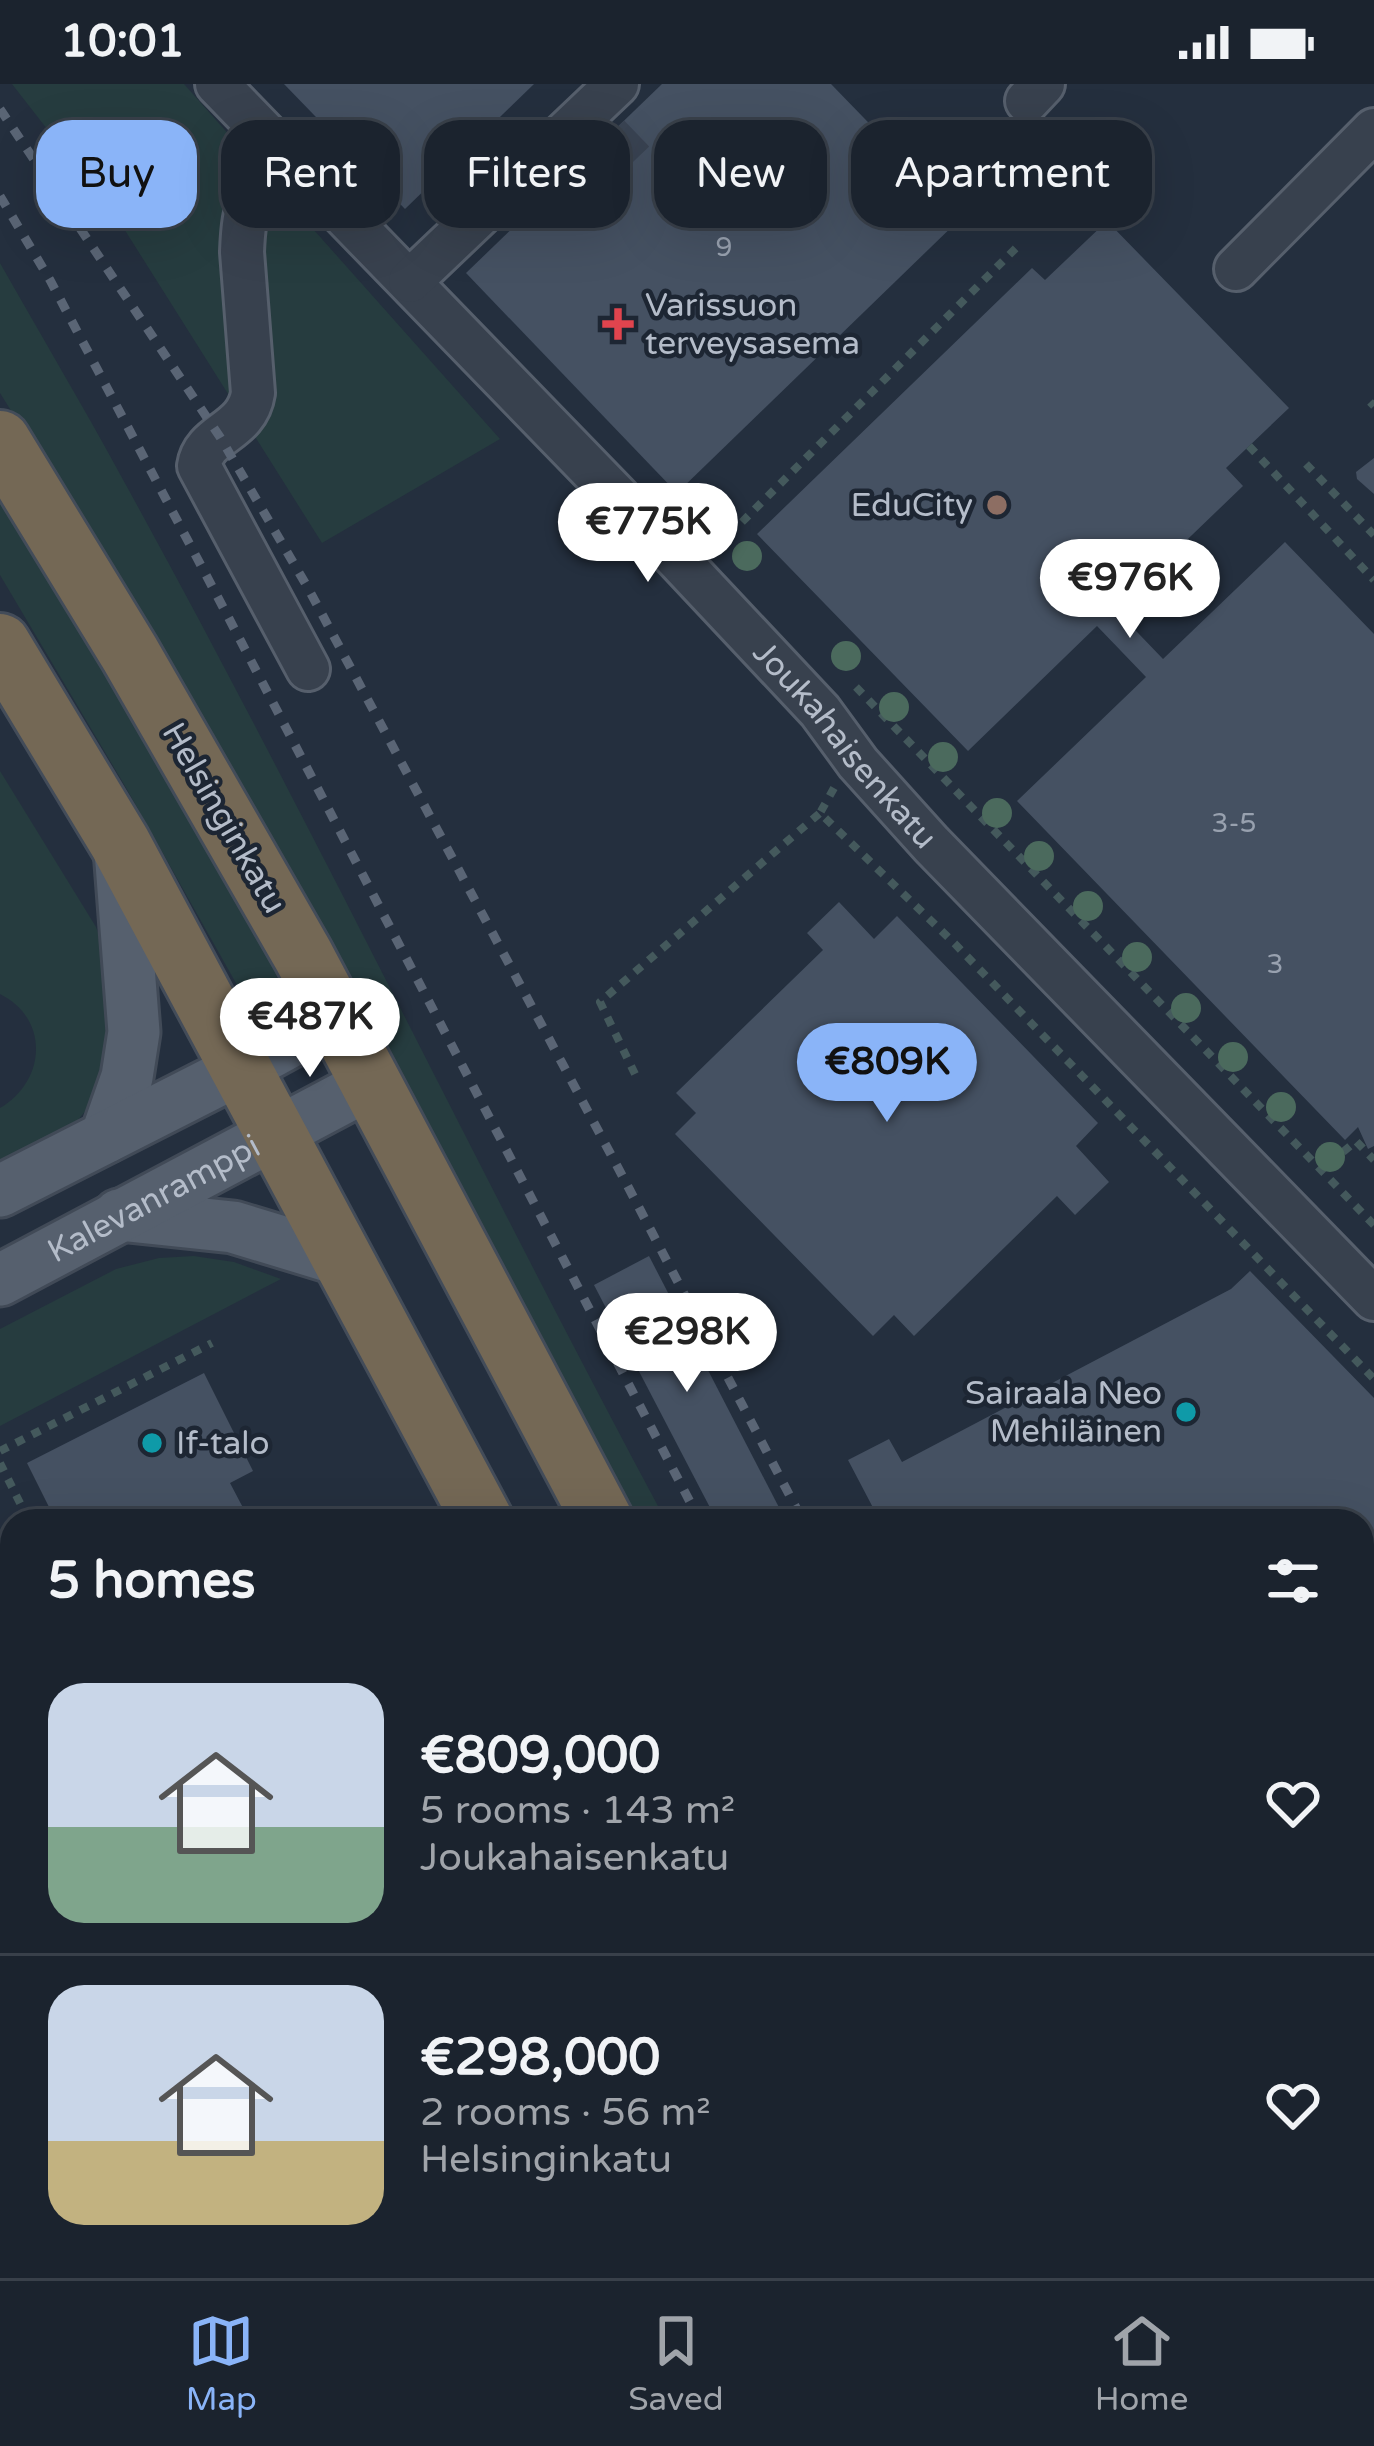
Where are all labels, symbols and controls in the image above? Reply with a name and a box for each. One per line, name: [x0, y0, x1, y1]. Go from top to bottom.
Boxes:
text: 10:01: [60, 15, 185, 69]
chip: Buy: [36, 120, 197, 228]
chip: Rent: [221, 120, 400, 228]
chip: Filters: [424, 120, 630, 228]
chip: New: [654, 120, 827, 228]
chip: Apartment: [851, 120, 1152, 228]
house number: 9: [716, 231, 732, 264]
place label: Varissuon terveysasema: [645, 286, 860, 363]
marker: Varissuon terveysasema: [602, 308, 634, 340]
pin: €775K: [564, 483, 732, 585]
place label: EduCity: [850, 486, 973, 525]
marker: EduCity: [984, 492, 1010, 518]
text: €775K: [585, 498, 711, 545]
pin: €976K: [1046, 539, 1214, 641]
text: €976K: [1067, 554, 1193, 601]
street label: Joukahaisenkatu: [745, 633, 945, 857]
street label: Helsinginkatu: [154, 716, 294, 920]
house number: 3-5: [1212, 807, 1256, 840]
house number: 3: [1267, 948, 1283, 981]
pin: €487K: [226, 978, 394, 1080]
text: €487K: [247, 993, 373, 1040]
pin: €809K: [803, 1023, 971, 1125]
text: €809K: [824, 1038, 950, 1085]
street label: Kalevanramppi: [41, 1126, 266, 1271]
pin: €298K: [603, 1293, 771, 1395]
text: €298K: [624, 1308, 750, 1355]
place label: Sairaala Neo Mehiläinen: [965, 1374, 1162, 1451]
marker: Sairaala Neo Mehiläinen: [1173, 1399, 1199, 1425]
place label: If-talo: [176, 1424, 270, 1463]
marker: If-talo: [139, 1430, 165, 1456]
icon: filters: [1260, 1548, 1326, 1614]
text: 5 homes: [48, 1550, 256, 1612]
text: €809,000: [420, 1725, 660, 1787]
icon: home: [144, 1731, 288, 1875]
icon: heart: [1260, 1770, 1326, 1836]
text: 5 rooms · 143 m²: [420, 1787, 735, 1834]
text: Joukahaisenkatu: [420, 1834, 729, 1881]
text: €298,000: [420, 2027, 660, 2089]
icon: home: [144, 2033, 288, 2177]
icon: heart: [1260, 2072, 1326, 2138]
text: 2 rooms · 56 m²: [420, 2089, 711, 2136]
text: Helsinginkatu: [420, 2136, 672, 2183]
tab: Map: [186, 2308, 257, 2419]
tab: Saved: [628, 2308, 724, 2419]
tab: Home: [1095, 2308, 1188, 2419]

